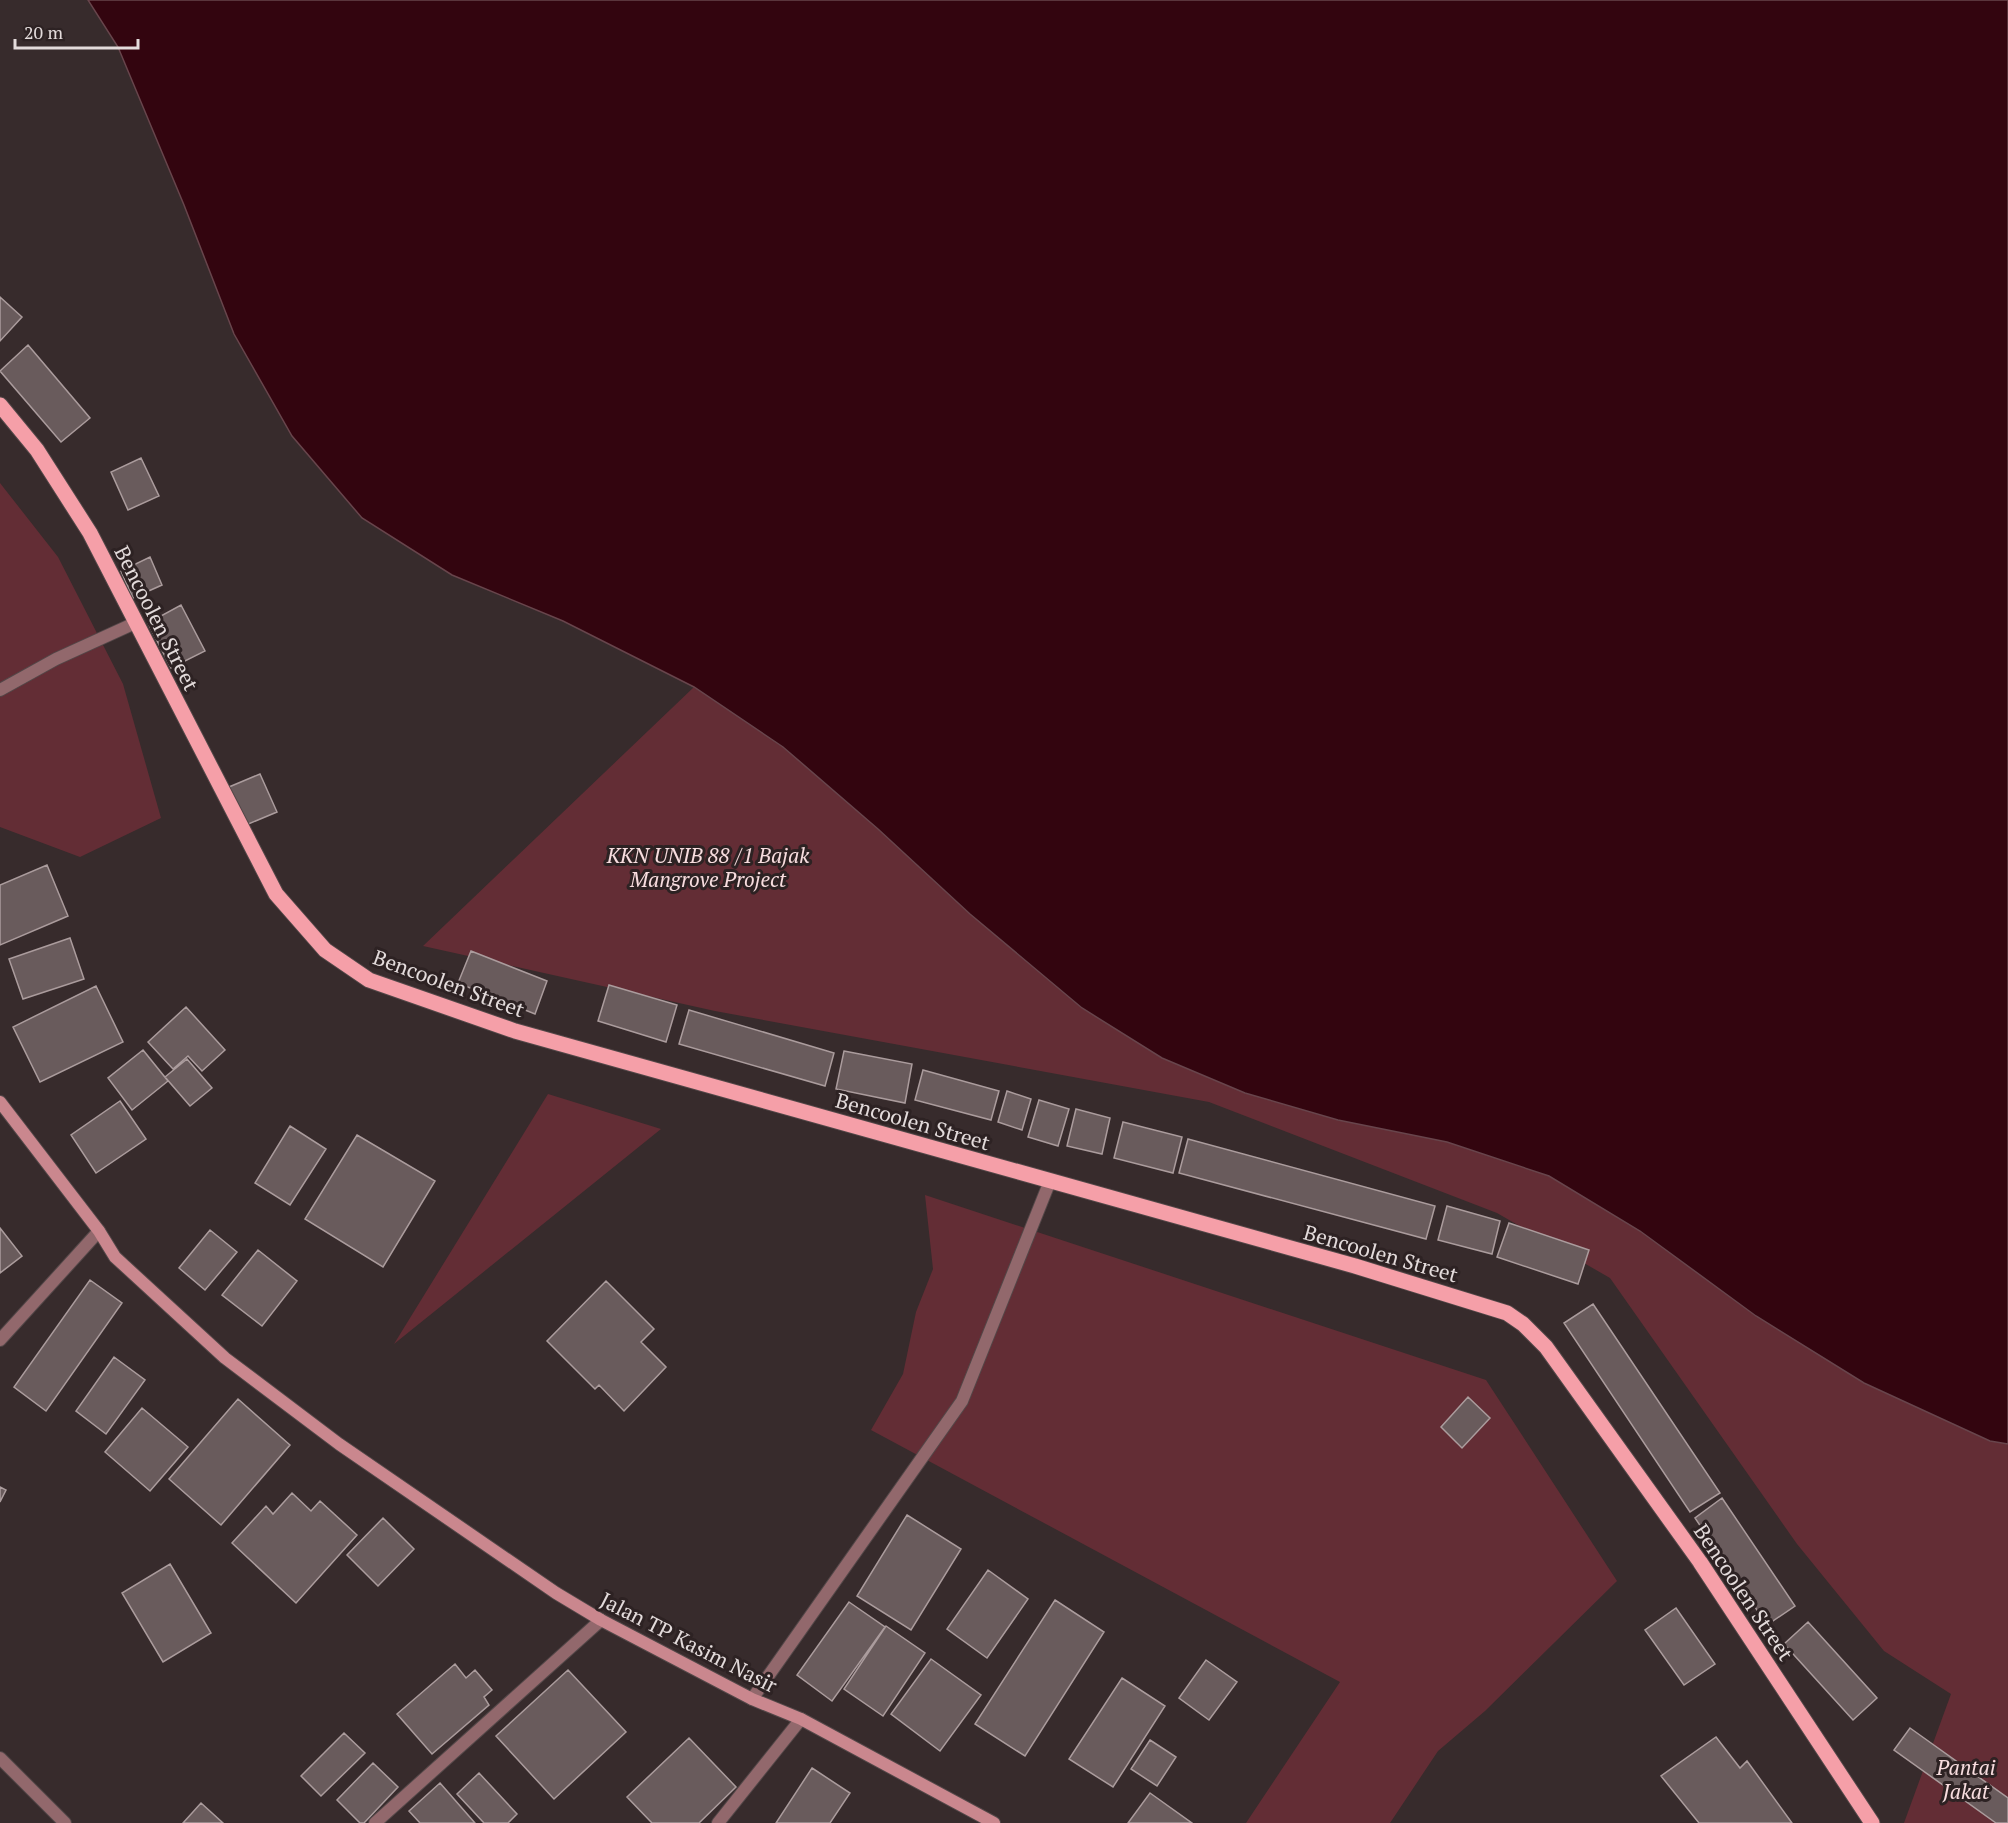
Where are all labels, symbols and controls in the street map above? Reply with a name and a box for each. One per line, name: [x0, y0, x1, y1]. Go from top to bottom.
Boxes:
scale bar: [15, 12, 138, 50]
text: 20 m: [24, 20, 64, 44]
street label: Bencoolen Street: [108, 541, 206, 695]
park label: KKN UNIB 88 /1 Bajak Mangrove Project: [606, 841, 810, 893]
street label: Bencoolen Street: [369, 943, 529, 1023]
street label: Bencoolen Street: [833, 1086, 994, 1156]
street label: Bencoolen Street: [1301, 1218, 1462, 1288]
street label: Bencoolen Street: [1688, 1518, 1800, 1666]
street label: Jalan TP Kasim Nasir: [596, 1585, 782, 1699]
park label: Pantai Jakat: [1936, 1753, 1996, 1805]

